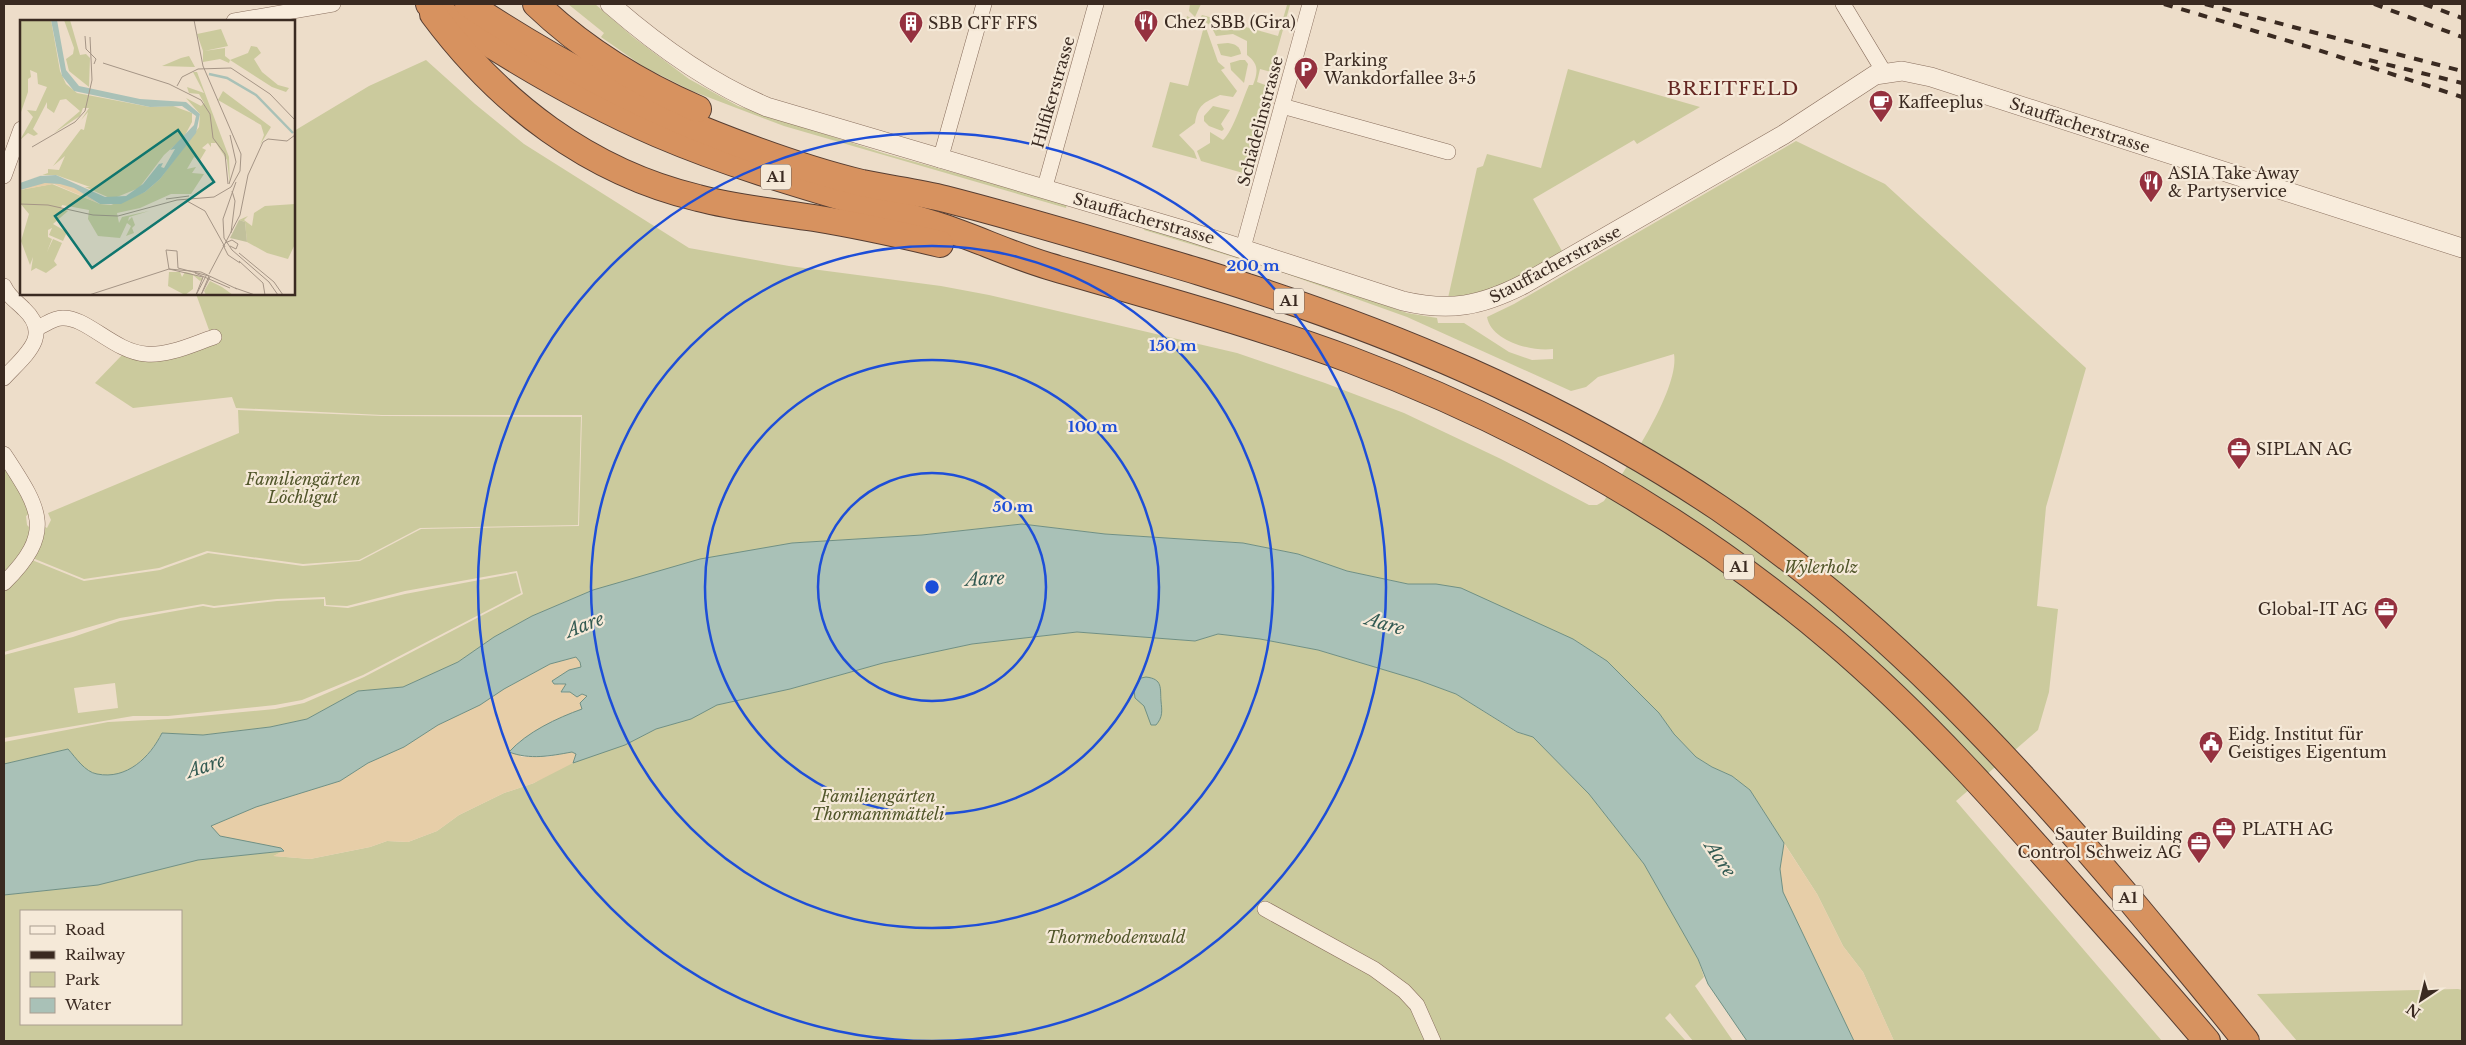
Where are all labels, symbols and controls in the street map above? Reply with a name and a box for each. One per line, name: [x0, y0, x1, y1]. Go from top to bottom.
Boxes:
restaurant icon: Chez SBB (Gira): [1133, 9, 1159, 43]
building icon: SBB CFF FFS: [898, 10, 924, 44]
place label: Chez SBB (Gira): [1164, 12, 1296, 32]
place label: SBB CFF FFS: [928, 13, 1038, 33]
inset map: [20, 20, 295, 295]
street label: Hilfikerstrasse: [1027, 34, 1079, 150]
place label: Parking Wankdorfallee 3+5: [1323, 50, 1476, 88]
street label: Schädelinstrasse: [1233, 54, 1287, 188]
parking icon: Parking Wankdorfallee 3+5: [1293, 56, 1319, 90]
district label: BREITFELD: [1667, 77, 1799, 100]
cafe icon: Kaffeeplus: [1868, 89, 1894, 123]
place label: Kaffeeplus: [1898, 92, 1983, 112]
street label: Stauffacherstrasse: [2007, 93, 2153, 157]
place label: ASIA Take Away & Partyservice: [2167, 163, 2300, 201]
road number: A1: [761, 164, 791, 190]
restaurant icon: ASIA Take Away & Partyservice: [2138, 169, 2164, 203]
street label: Stauffacherstrasse: [1071, 188, 1217, 248]
street label: Stauffacherstrasse: [1486, 221, 1624, 307]
text: 200 m: [1227, 256, 1280, 275]
road number: A1: [1274, 288, 1304, 314]
text: 150 m: [1149, 336, 1197, 355]
text: 100 m: [1068, 417, 1118, 436]
office icon: SIPLAN AG: [2226, 436, 2252, 470]
place label: SIPLAN AG: [2256, 439, 2352, 459]
park label: Familiengärten Löchligut: [245, 469, 360, 507]
text: 50 m: [993, 497, 1034, 516]
road number: A1: [1724, 554, 1754, 580]
park label: Wylerholz: [1784, 557, 1858, 577]
water label: Aare: [963, 567, 1005, 591]
centre of rings: [923, 578, 941, 596]
office icon: Global-IT AG: [2373, 596, 2399, 630]
place label: Global-IT AG: [2258, 599, 2368, 619]
water label: Aare: [1361, 607, 1407, 640]
water label: Aare: [561, 608, 607, 643]
place label: Eidg. Institut für Geistiges Eigentum: [2228, 724, 2387, 762]
public building icon: Eidg. Institut für Geistiges Eigentum: [2198, 730, 2224, 764]
water label: Aare: [182, 749, 228, 783]
park label: Familiengärten Thormannmätteli: [812, 786, 945, 824]
office icon: PLATH AG: [2211, 816, 2237, 850]
place label: PLATH AG: [2242, 819, 2333, 839]
place label: Sauter Building Control Schweiz AG: [2018, 824, 2182, 862]
office icon: Sauter Building Control Schweiz AG: [2186, 830, 2212, 864]
water label: Aare: [1699, 835, 1740, 881]
road number: A1: [2113, 886, 2143, 910]
legend: [20, 910, 182, 1025]
text: Road: [65, 920, 105, 939]
park label: Thormebodenwald: [1046, 927, 1186, 947]
text: Railway: [65, 945, 126, 964]
text: Park: [65, 970, 101, 989]
north arrow: [2396, 975, 2446, 1025]
text: Water: [64, 995, 112, 1014]
text: N: [2403, 999, 2424, 1022]

